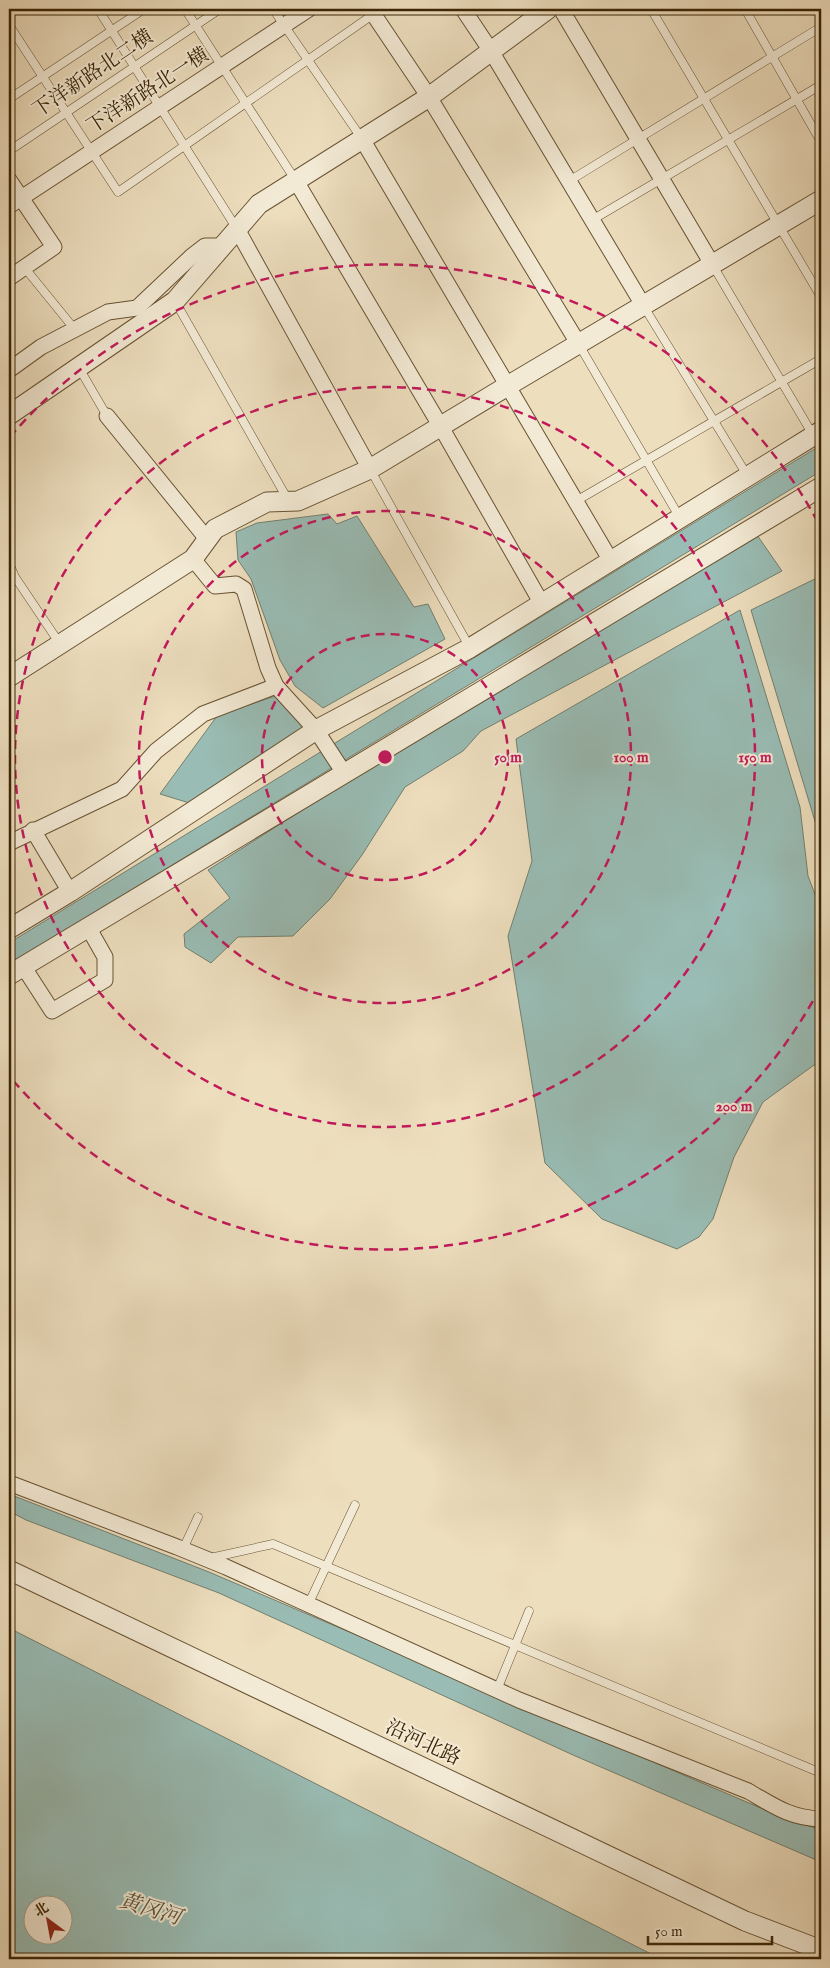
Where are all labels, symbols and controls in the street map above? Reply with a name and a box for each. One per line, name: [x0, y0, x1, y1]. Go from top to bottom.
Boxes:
street label: 下洋新路北二横: [28, 24, 158, 124]
street label: 下洋新路北一横: [82, 42, 214, 140]
centre of rings: [376, 748, 394, 766]
text: 50 m: [494, 748, 522, 767]
text: 100 m: [613, 748, 649, 767]
text: 150 m: [738, 748, 772, 767]
text: 200 m: [716, 1097, 753, 1116]
street label: 沿河北路: [381, 1715, 465, 1771]
water label: 黄冈河: [116, 1888, 188, 1933]
north arrow: [22, 1896, 72, 1946]
text: 北: [31, 1898, 52, 1921]
scale bar: [648, 1913, 771, 1945]
text: 50 m: [655, 1922, 683, 1941]

